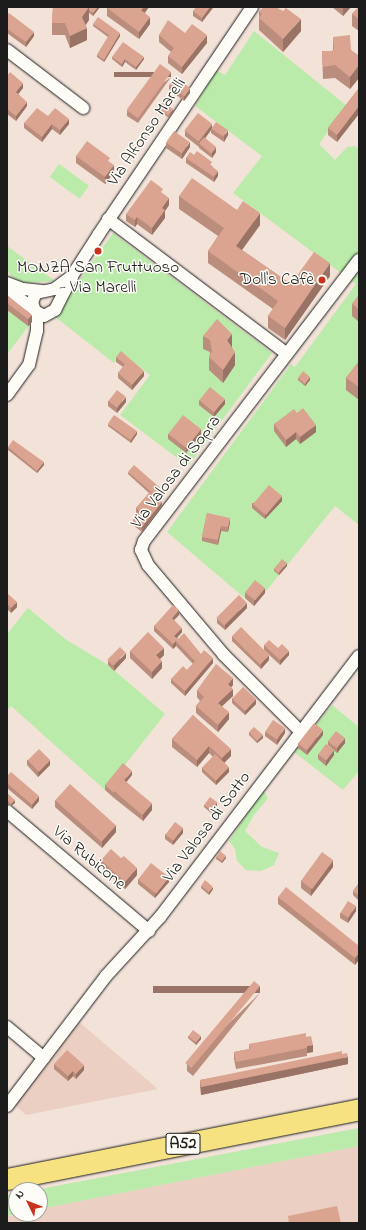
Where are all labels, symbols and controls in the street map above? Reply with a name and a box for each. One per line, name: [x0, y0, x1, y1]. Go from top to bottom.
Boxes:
street label: Via Alfonso Marelli: [103, 74, 191, 190]
marker: MONZA San Fruttuoso - Via Marelli: [93, 246, 103, 256]
place label: MONZA San Fruttuoso - Via Marelli: [17, 258, 179, 298]
place label: Doll's Cafè: [240, 270, 314, 290]
marker: Doll's Cafè: [317, 275, 327, 285]
street label: Via Valosa di Sopra: [127, 411, 225, 533]
street label: Via Valosa di Sotto: [159, 768, 255, 886]
street label: Via Rubicone: [48, 822, 130, 894]
road number: A52: [165, 1130, 201, 1158]
north arrow: [8, 1182, 48, 1222]
text: N: [12, 1186, 28, 1203]

